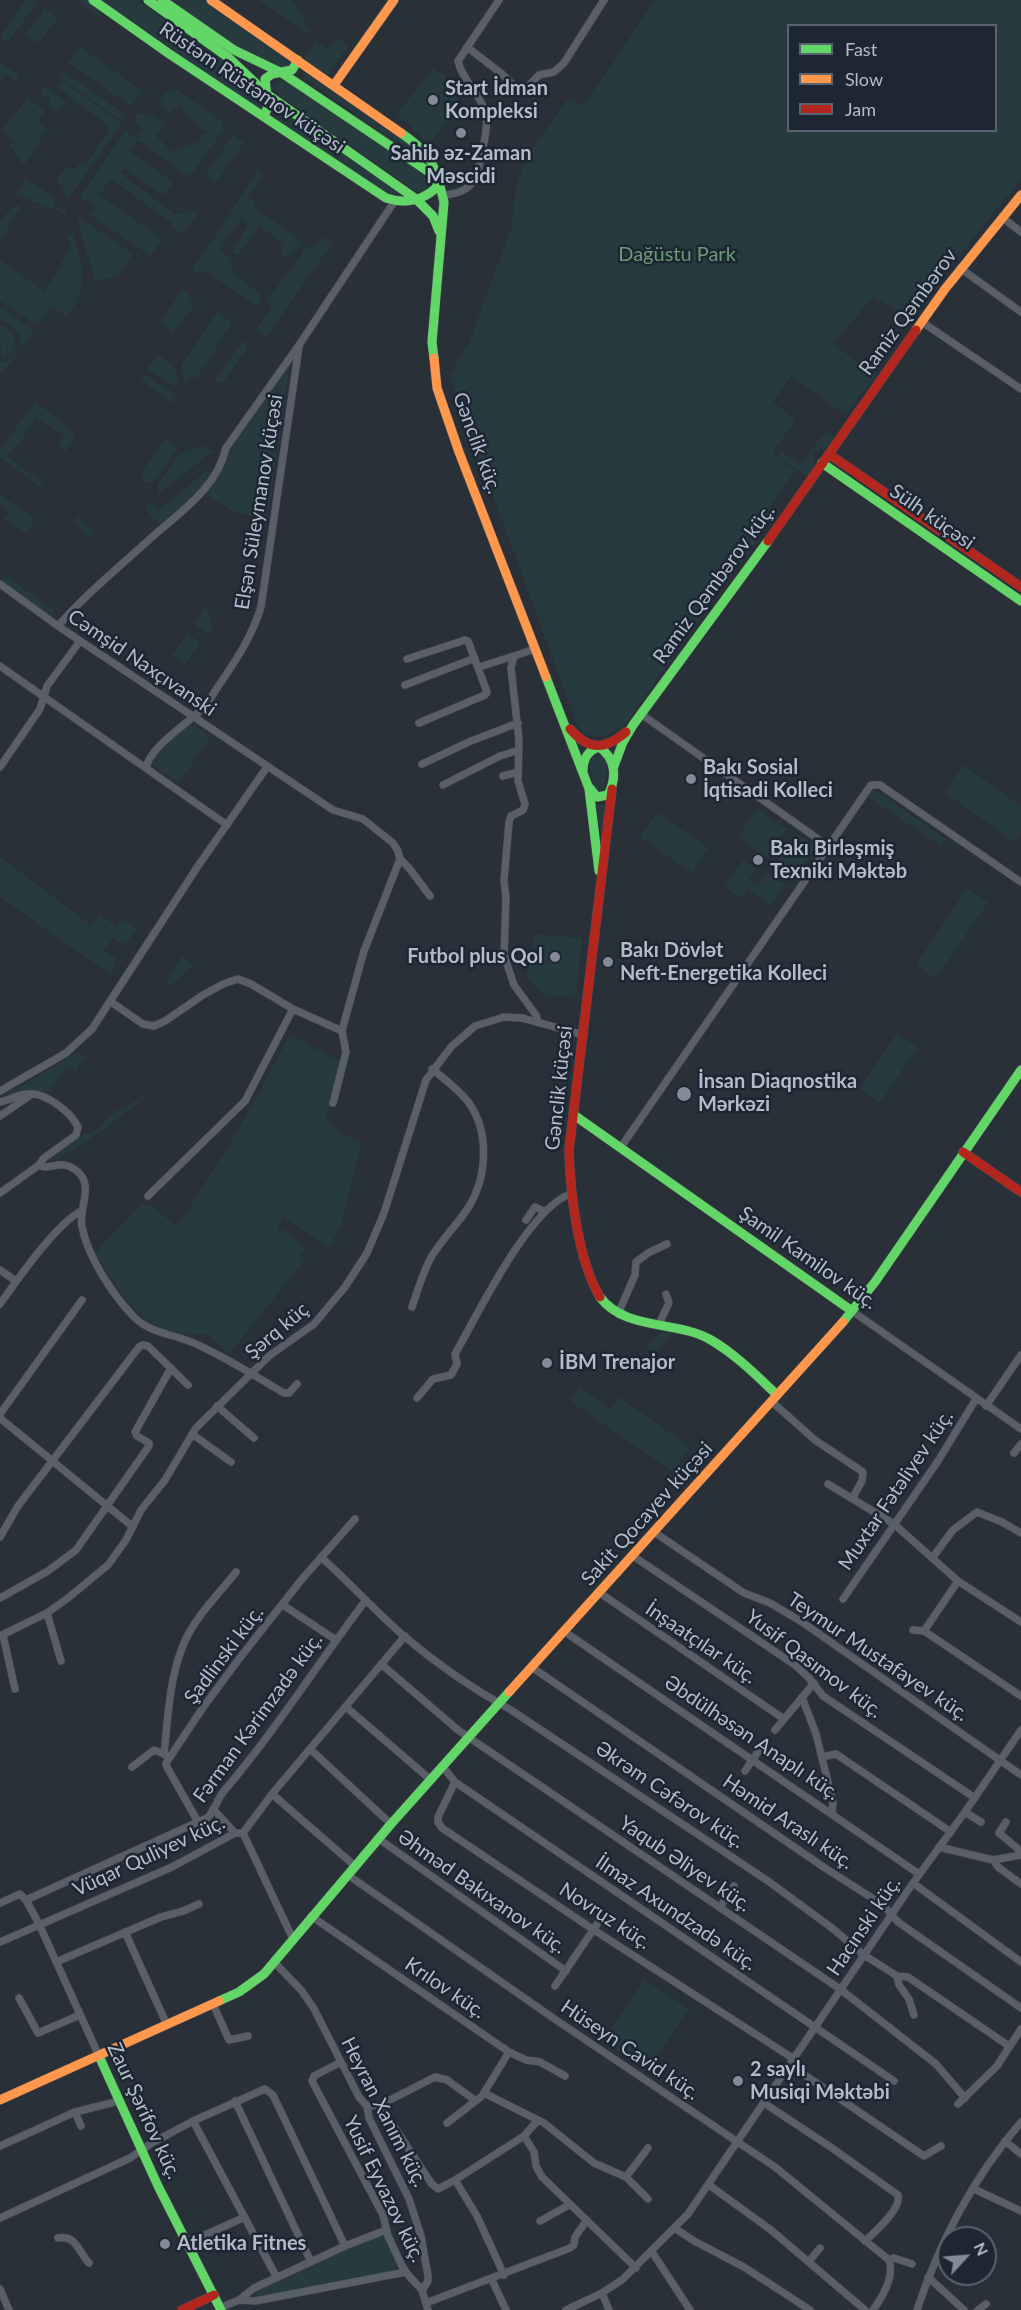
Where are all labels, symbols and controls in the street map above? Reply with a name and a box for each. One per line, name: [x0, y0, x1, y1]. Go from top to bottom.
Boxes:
street label: Rüstəm Rüstəmov küçəsi: [155, 17, 349, 159]
legend: [787, 24, 997, 132]
text: Fast: [845, 38, 877, 60]
text: Slow: [845, 68, 883, 90]
place label: Start İdman Kompleksi: [445, 77, 548, 124]
marker: Start İdman Kompleksi: [426, 93, 440, 107]
text: Jam: [845, 98, 876, 120]
marker: Sahib əz-Zaman Məscidi: [454, 126, 468, 140]
place label: Sahib əz-Zaman Məscidi: [391, 142, 531, 189]
park label: Dağüstu Park: [618, 243, 736, 267]
street label: Ramiz Qəmbərov: [854, 244, 962, 380]
street label: Gənclik küç.: [448, 389, 506, 497]
street label: Elşən Süleymanov küçəsi: [230, 393, 288, 611]
street label: Sülh küçəsi: [885, 479, 979, 555]
street label: Ramiz Qəmbərov küç.: [648, 500, 780, 668]
street label: Cəmşid Naxçıvanski: [63, 604, 221, 722]
place label: Bakı Sosial İqtisadi Kolleci: [703, 756, 833, 803]
marker: Bakı Sosial İqtisadi Kolleci: [684, 772, 698, 786]
place label: Bakı Birləşmiş Texniki Məktəb: [770, 837, 907, 884]
marker: Bakı Birləşmiş Texniki Məktəb: [751, 853, 765, 867]
place label: Bakı Dövlət Neft-Energetika Kolleci: [620, 939, 827, 986]
place label: Futbol plus Qol: [407, 945, 543, 969]
marker: Futbol plus Qol: [548, 950, 562, 964]
marker: Bakı Dövlət Neft-Energetika Kolleci: [601, 955, 615, 969]
street label: Gənclik küçəsi: [541, 1024, 577, 1152]
place label: İnsan Diaqnostika Mərkəzi: [698, 1070, 857, 1117]
marker: İnsan Diaqnostika Mərkəzi: [675, 1085, 693, 1103]
street label: Şamil Kamilov küç.: [734, 1201, 882, 1315]
street label: Şərq küç: [240, 1298, 314, 1364]
place label: İBM Trenajor: [559, 1351, 675, 1375]
marker: İBM Trenajor: [540, 1356, 554, 1370]
street label: Muxtar Fətəliyev küç.: [833, 1405, 959, 1575]
street label: Sakit Qocayev küçəsi: [576, 1437, 718, 1591]
street label: Teymur Mustafayev küç.: [783, 1587, 973, 1727]
street label: İnşaatçılar küç.: [641, 1597, 761, 1689]
street label: Şadlinski küç.: [179, 1601, 269, 1709]
street label: Yusif Qasımov küç.: [741, 1605, 887, 1723]
street label: Fərman Kərimzadə küç.: [188, 1628, 328, 1808]
street label: Əbdülhəsən Anaplı küç.: [660, 1671, 844, 1805]
street label: Əkrəm Cəfərov küç.: [591, 1736, 749, 1854]
street label: Həmid Araslı küç.: [718, 1769, 858, 1875]
street label: Vüqar Quliyev küç.: [69, 1810, 229, 1902]
street label: Yaqub Əliyev küç.: [614, 1811, 756, 1917]
street label: Əhməd Bakıxanov küç.: [393, 1825, 571, 1959]
street label: İlmaz Axundzadə küç.: [591, 1850, 761, 1976]
street label: Hacınski küç.: [822, 1872, 906, 1980]
street label: Novruz küç.: [555, 1877, 655, 1955]
street label: Krılov küç.: [400, 1952, 490, 2024]
street label: Hüseyn Cavid küç.: [556, 1995, 704, 2105]
street label: Heyran Xanım küç.: [336, 2033, 432, 2191]
street label: Zaur Şərifov küç.: [102, 2039, 186, 2183]
place label: 2 saylı Musiqi Məktəbi: [750, 2058, 890, 2105]
marker: 2 saylı Musiqi Məktəbi: [731, 2074, 745, 2088]
street label: Yusif Eyvazov küç.: [338, 2112, 430, 2266]
north arrow: [937, 2226, 997, 2286]
place label: Atletika Fitnes: [177, 2232, 306, 2256]
marker: Atletika Fitnes: [158, 2237, 172, 2251]
text: N: [971, 2239, 993, 2258]

